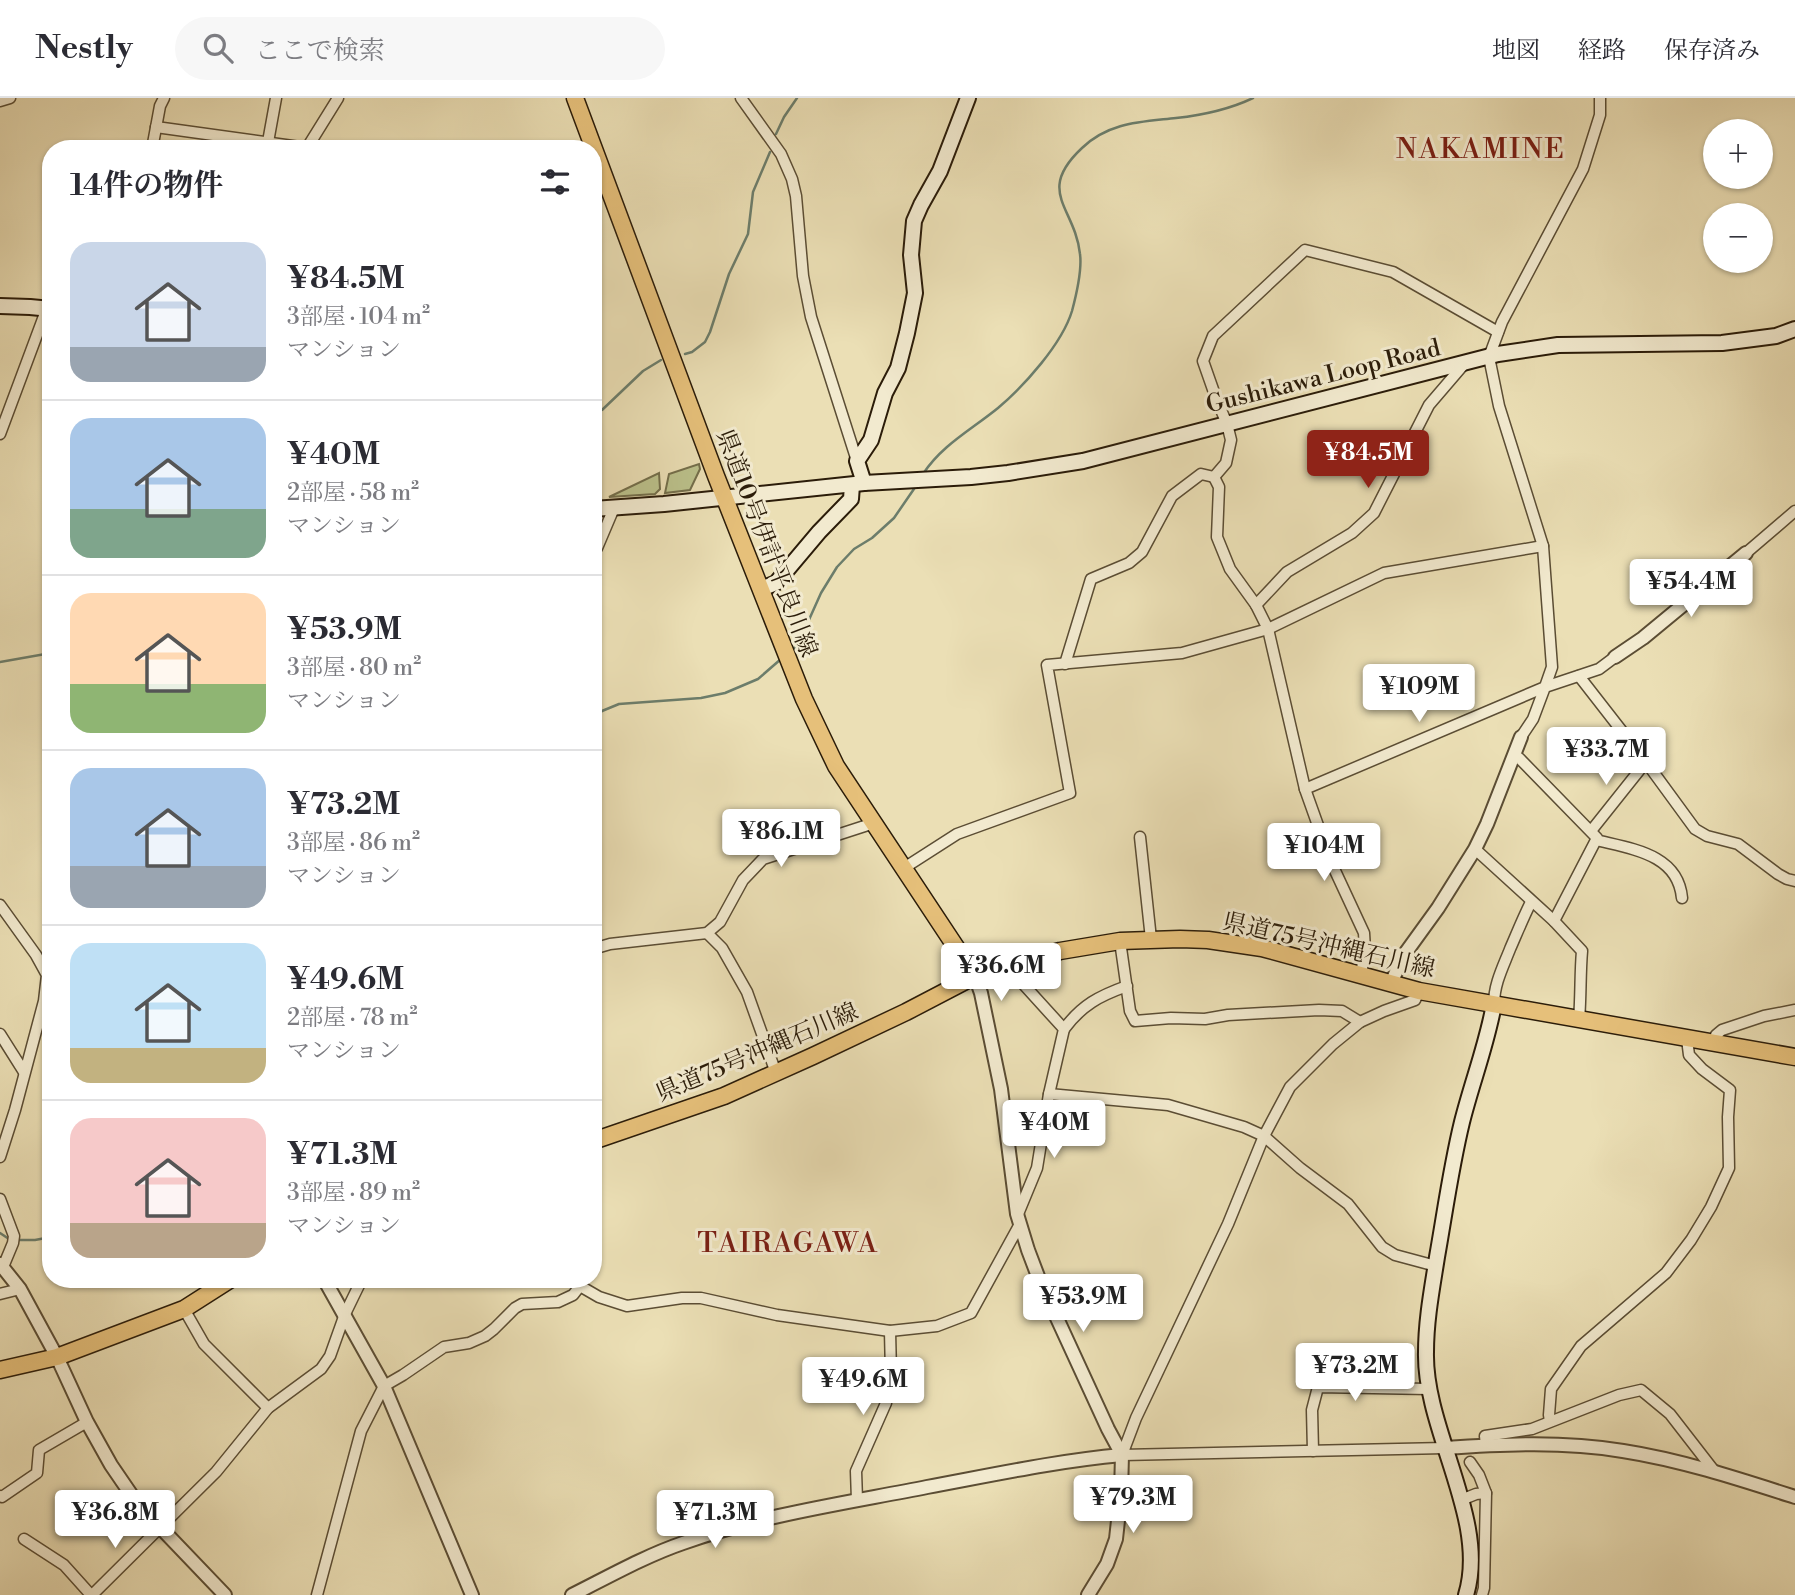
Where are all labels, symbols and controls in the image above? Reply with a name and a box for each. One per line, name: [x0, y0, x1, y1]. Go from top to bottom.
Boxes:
search box: [175, 17, 665, 80]
text: Nestly: [35, 28, 133, 69]
icon: search: [199, 29, 237, 67]
text: ここで検索: [255, 35, 385, 67]
text: 地図: [1492, 36, 1540, 66]
text: 経路: [1578, 36, 1626, 66]
text: 保存済み: [1664, 36, 1760, 66]
map controls: [1703, 119, 1773, 273]
button: +: [1703, 119, 1773, 189]
district label: NAKAMINE: [1396, 132, 1566, 167]
icon: filters: [536, 163, 574, 201]
text: 14件の物件: [70, 167, 223, 205]
button: −: [1703, 203, 1773, 273]
text: ¥84.5M: [287, 260, 404, 298]
icon: home: [126, 270, 210, 354]
text: 3部屋 · 104 m²: [287, 303, 430, 331]
street label: Gushikawa Loop Road: [1203, 333, 1444, 421]
text: マンション: [287, 336, 401, 364]
street label: 県道10号伊計平良川線: [709, 425, 823, 661]
pin: ¥84.5M: [1311, 430, 1425, 490]
text: ¥40M: [287, 436, 380, 474]
text: ¥84.5M: [1323, 439, 1413, 467]
icon: home: [126, 446, 210, 530]
text: 2部屋 · 58 m²: [287, 479, 419, 507]
text: マンション: [287, 512, 401, 540]
pin: ¥54.4M: [1634, 560, 1748, 619]
text: ¥54.4M: [1646, 568, 1736, 596]
text: ¥53.9M: [287, 611, 402, 649]
icon: home: [126, 621, 210, 705]
text: 3部屋 · 80 m²: [287, 654, 421, 682]
pin: ¥109M: [1370, 664, 1468, 724]
text: ¥109M: [1379, 673, 1459, 701]
text: マンション: [287, 687, 401, 715]
pin: ¥33.7M: [1549, 728, 1663, 787]
text: ¥33.7M: [1563, 736, 1649, 764]
text: ¥73.2M: [287, 786, 400, 824]
icon: home: [126, 796, 210, 880]
pin: ¥86.1M: [724, 810, 838, 869]
text: ¥86.1M: [738, 818, 824, 846]
pin: ¥104M: [1275, 824, 1373, 883]
text: 3部屋 · 86 m²: [287, 829, 420, 857]
text: ¥104M: [1283, 832, 1365, 860]
text: マンション: [287, 862, 401, 890]
street label: 県道75号沖縄石川線: [1220, 907, 1438, 985]
pin: ¥36.6M: [944, 944, 1058, 1003]
text: ¥36.6M: [957, 952, 1045, 980]
text: ¥49.6M: [287, 961, 404, 999]
icon: home: [126, 971, 210, 1055]
street label: 県道75号沖縄石川線: [652, 997, 863, 1109]
text: 2部屋 · 78 m²: [287, 1004, 418, 1032]
text: マンション: [287, 1037, 401, 1065]
pin: ¥40M: [1013, 1100, 1095, 1160]
text: ¥40M: [1018, 1109, 1090, 1137]
text: ¥71.3M: [287, 1136, 397, 1174]
icon: home: [126, 1146, 210, 1230]
text: 3部屋 · 89 m²: [287, 1179, 420, 1207]
text: マンション: [287, 1212, 401, 1240]
district label: TAIRAGAWA: [697, 1226, 879, 1261]
pin: ¥53.9M: [1026, 1274, 1140, 1334]
text: ¥53.9M: [1039, 1283, 1127, 1311]
pin: ¥73.2M: [1298, 1344, 1412, 1403]
text: ¥73.2M: [1312, 1352, 1398, 1380]
pin: ¥49.6M: [806, 1358, 920, 1417]
text: ¥49.6M: [818, 1366, 908, 1394]
pin: ¥79.3M: [1076, 1476, 1190, 1535]
text: ¥79.3M: [1090, 1484, 1176, 1512]
pin: ¥36.8M: [58, 1490, 172, 1550]
pin: ¥71.3M: [658, 1490, 772, 1550]
text: ¥36.8M: [71, 1499, 159, 1527]
text: ¥71.3M: [673, 1499, 757, 1527]

